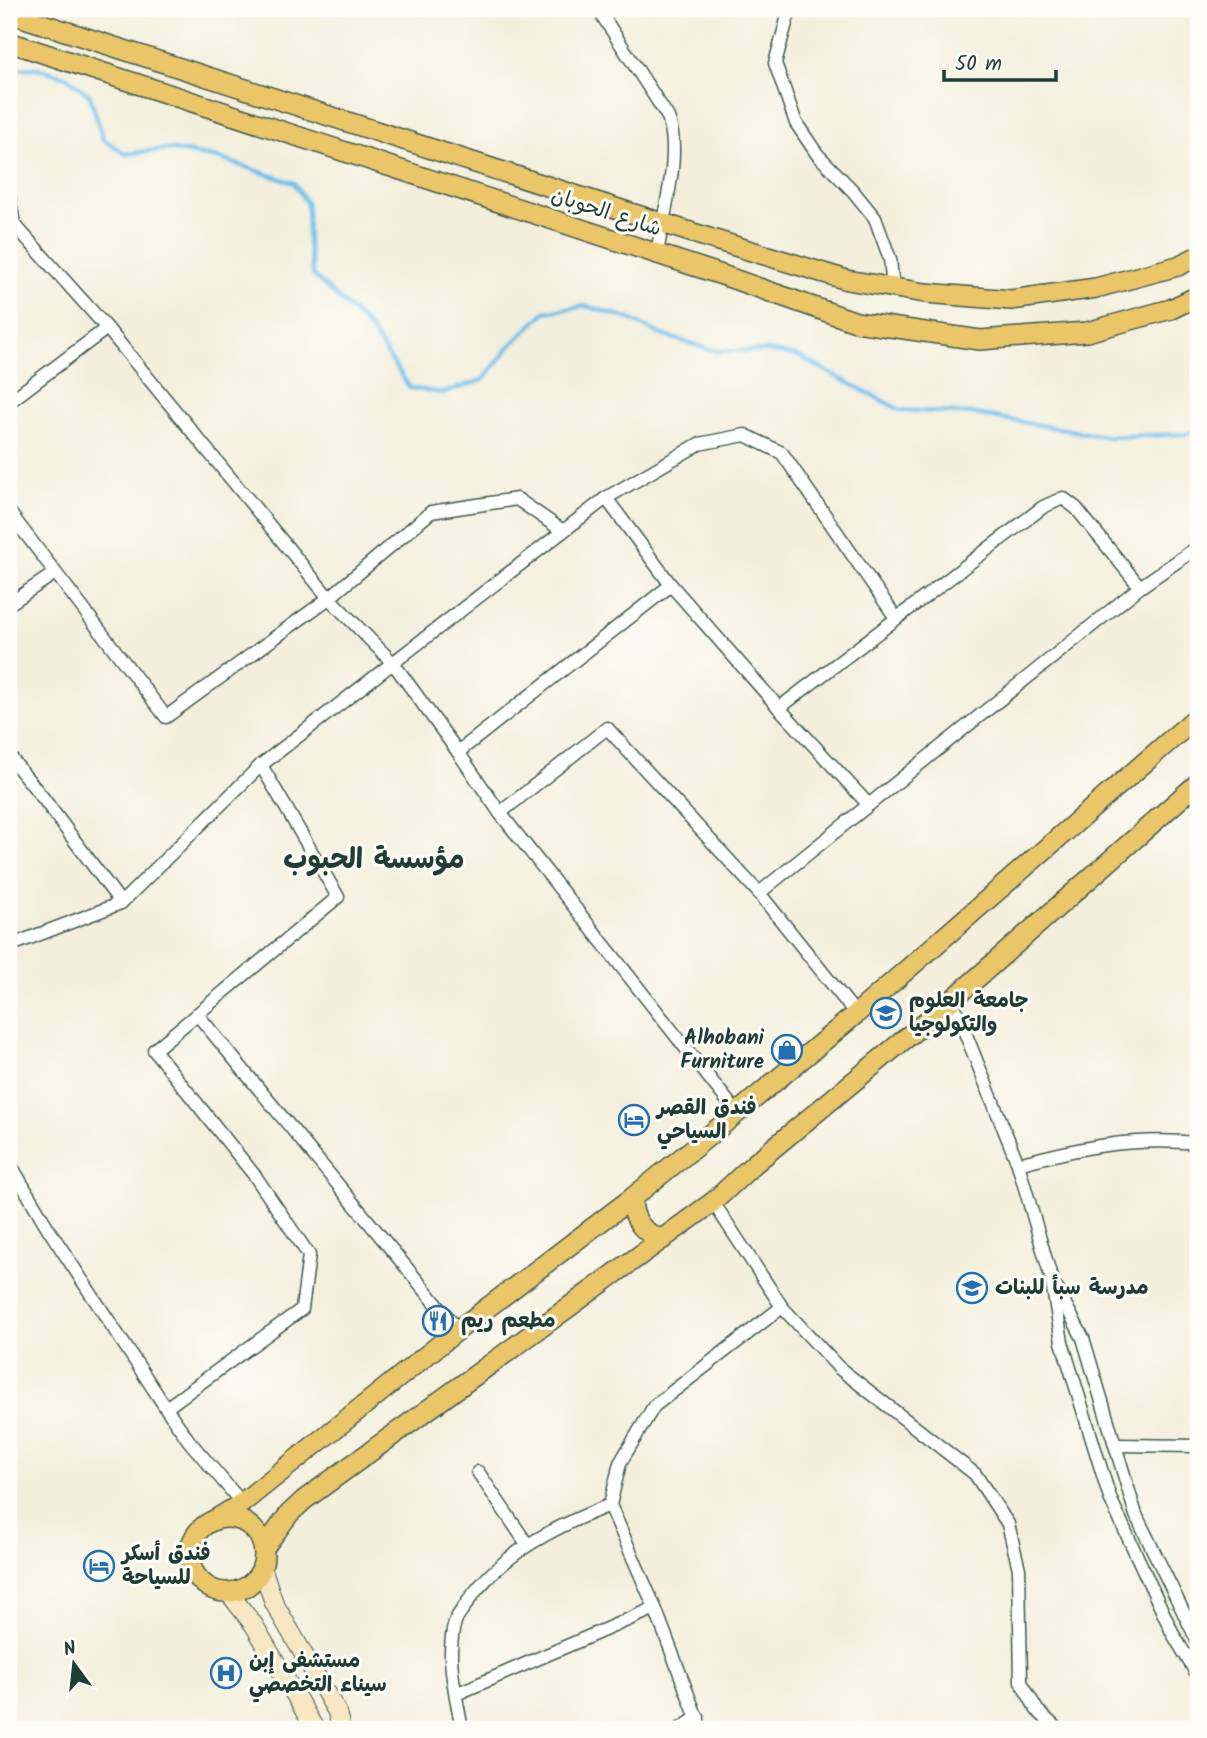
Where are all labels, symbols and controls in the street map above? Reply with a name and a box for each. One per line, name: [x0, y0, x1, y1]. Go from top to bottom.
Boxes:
scale bar: [944, 38, 1056, 82]
text: 50 m: [955, 48, 1002, 81]
street label: شارع الحوبان: [547, 180, 665, 246]
district label: مؤسسة الحبوب: [283, 838, 465, 883]
place label: جامعة العلوم والتكولوجيا: [909, 985, 1029, 1042]
school or university icon: جامعة العلوم والتكولوجيا: [869, 996, 903, 1030]
place label: Alhobani Furniture: [680, 1022, 765, 1079]
shop icon: Alhobani Furniture: [770, 1033, 804, 1067]
place label: فندق القصر السياحي: [655, 1092, 757, 1150]
hotel icon: فندق القصر السياحي: [617, 1103, 651, 1137]
school or university icon: مدرسة سبأ للبنات: [955, 1271, 989, 1305]
place label: مدرسة سبأ للبنات: [995, 1272, 1149, 1305]
restaurant icon: مطعم ريم: [421, 1304, 455, 1338]
place label: مطعم ريم: [461, 1305, 556, 1338]
place label: فندق أسكر للسياحة: [120, 1538, 211, 1595]
hotel icon: فندق أسكر للسياحة: [82, 1549, 116, 1583]
north arrow: [38, 1630, 108, 1700]
text: N: [60, 1633, 80, 1666]
place label: مستشفى إبن سيناء التخصصي: [249, 1645, 387, 1703]
hospital icon: مستشفى إبن سيناء التخصصي: [209, 1656, 243, 1690]

